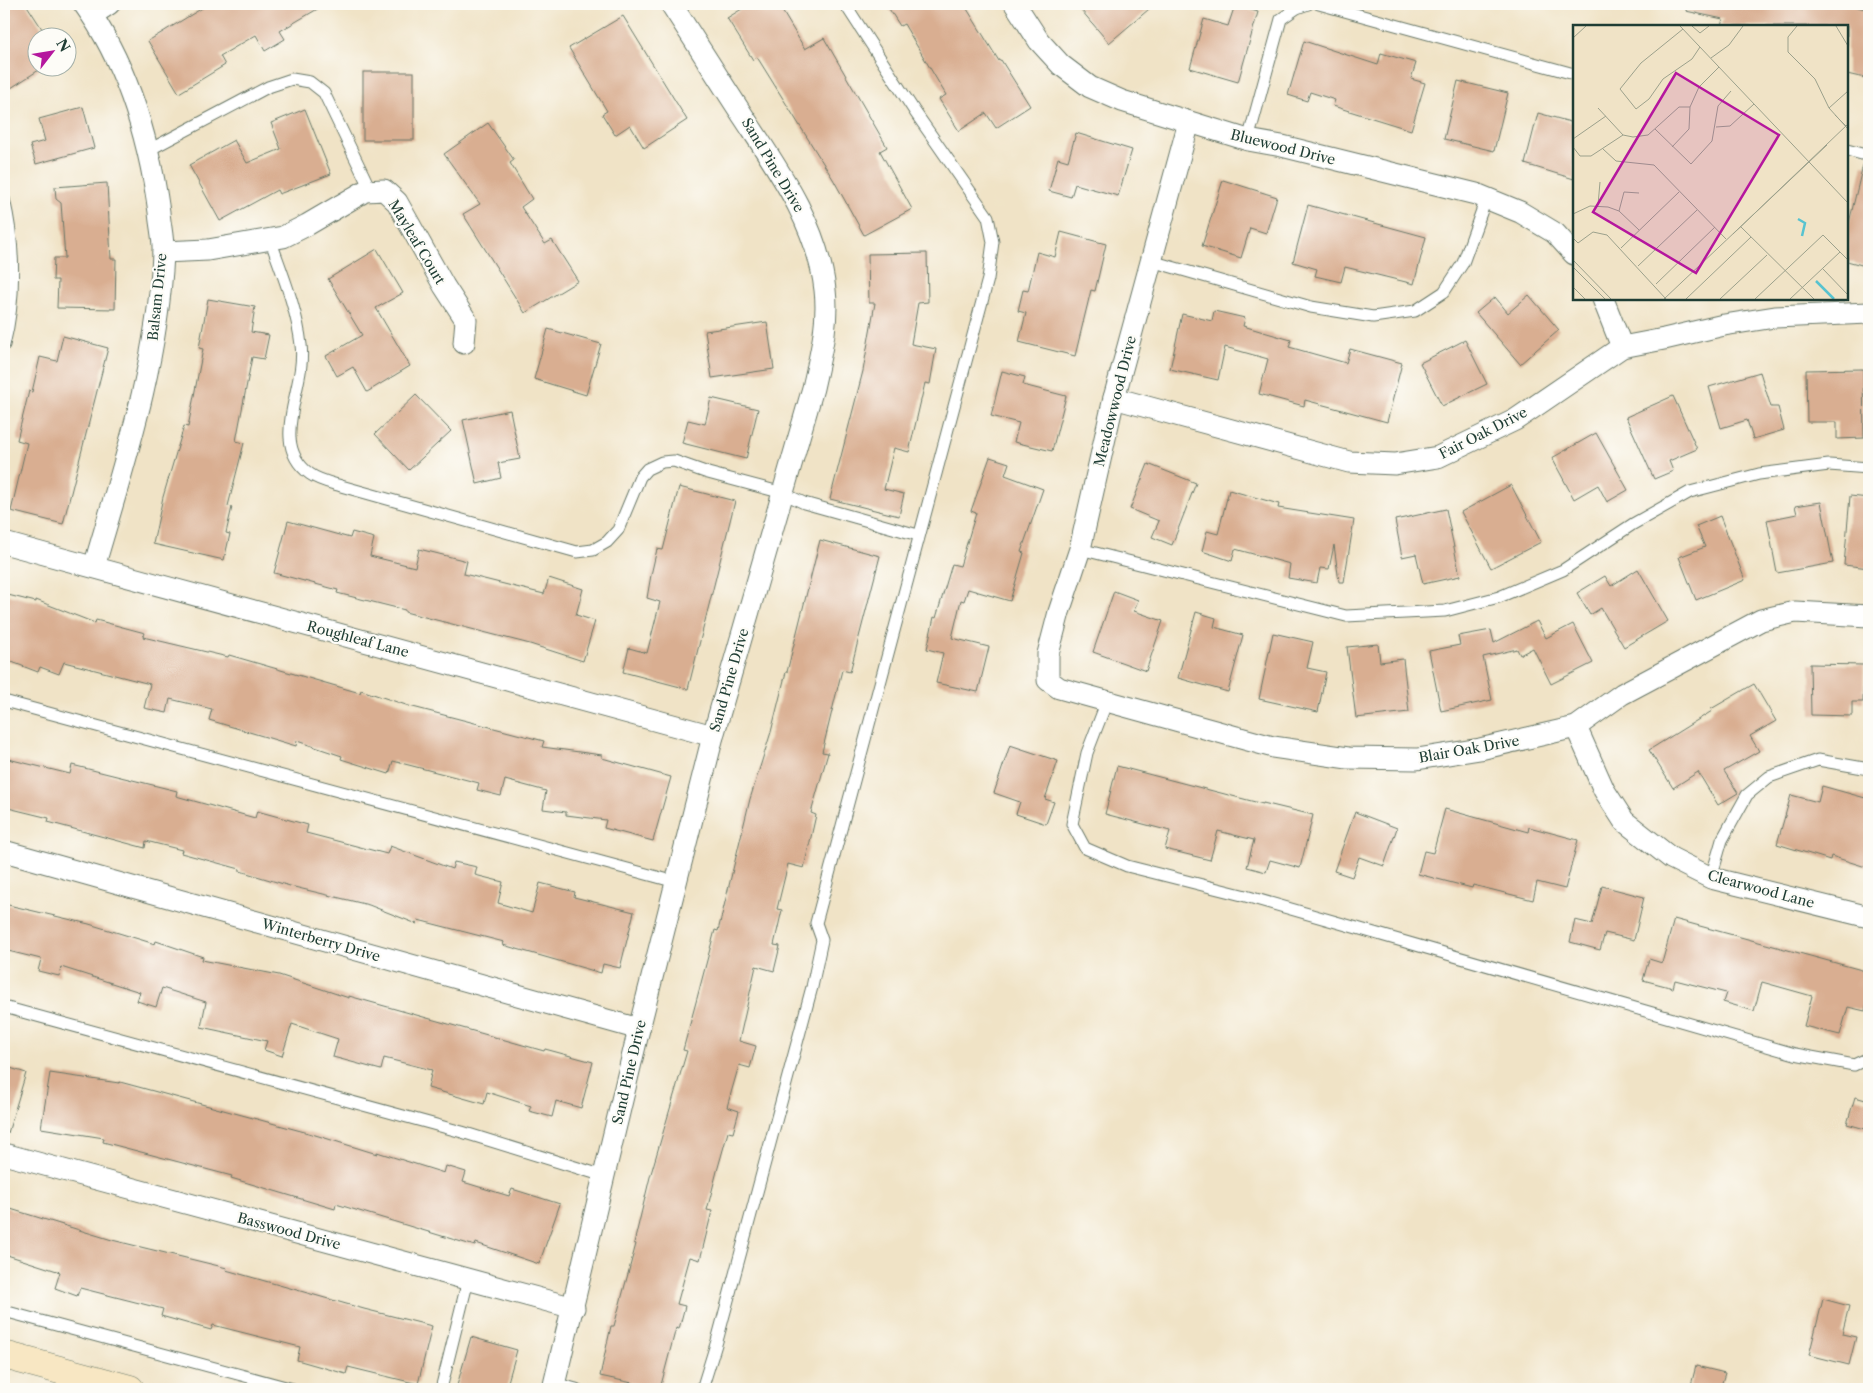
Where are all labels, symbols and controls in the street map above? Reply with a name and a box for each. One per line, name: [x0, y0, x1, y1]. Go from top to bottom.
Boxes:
inset map: [1573, 25, 1848, 300]
north arrow: [28, 28, 78, 78]
text: N: [52, 35, 74, 55]
street label: Sand Pine Drive: [738, 115, 808, 216]
street label: Bluewood Drive: [1229, 125, 1337, 169]
street label: Mayleaf Court: [385, 196, 449, 288]
street label: Balsam Drive: [143, 252, 171, 342]
street label: Meadowwood Drive: [1090, 333, 1140, 468]
street label: Fair Oak Drive: [1436, 403, 1530, 463]
street label: Roughleaf Lane: [305, 617, 411, 661]
street label: Sand Pine Drive: [706, 626, 752, 734]
street label: Blair Oak Drive: [1417, 731, 1521, 767]
street label: Clearwood Lane: [1706, 866, 1817, 912]
street label: Winterberry Drive: [259, 914, 383, 966]
street label: Sand Pine Drive: [608, 1018, 650, 1126]
street label: Basswood Drive: [235, 1209, 343, 1253]

